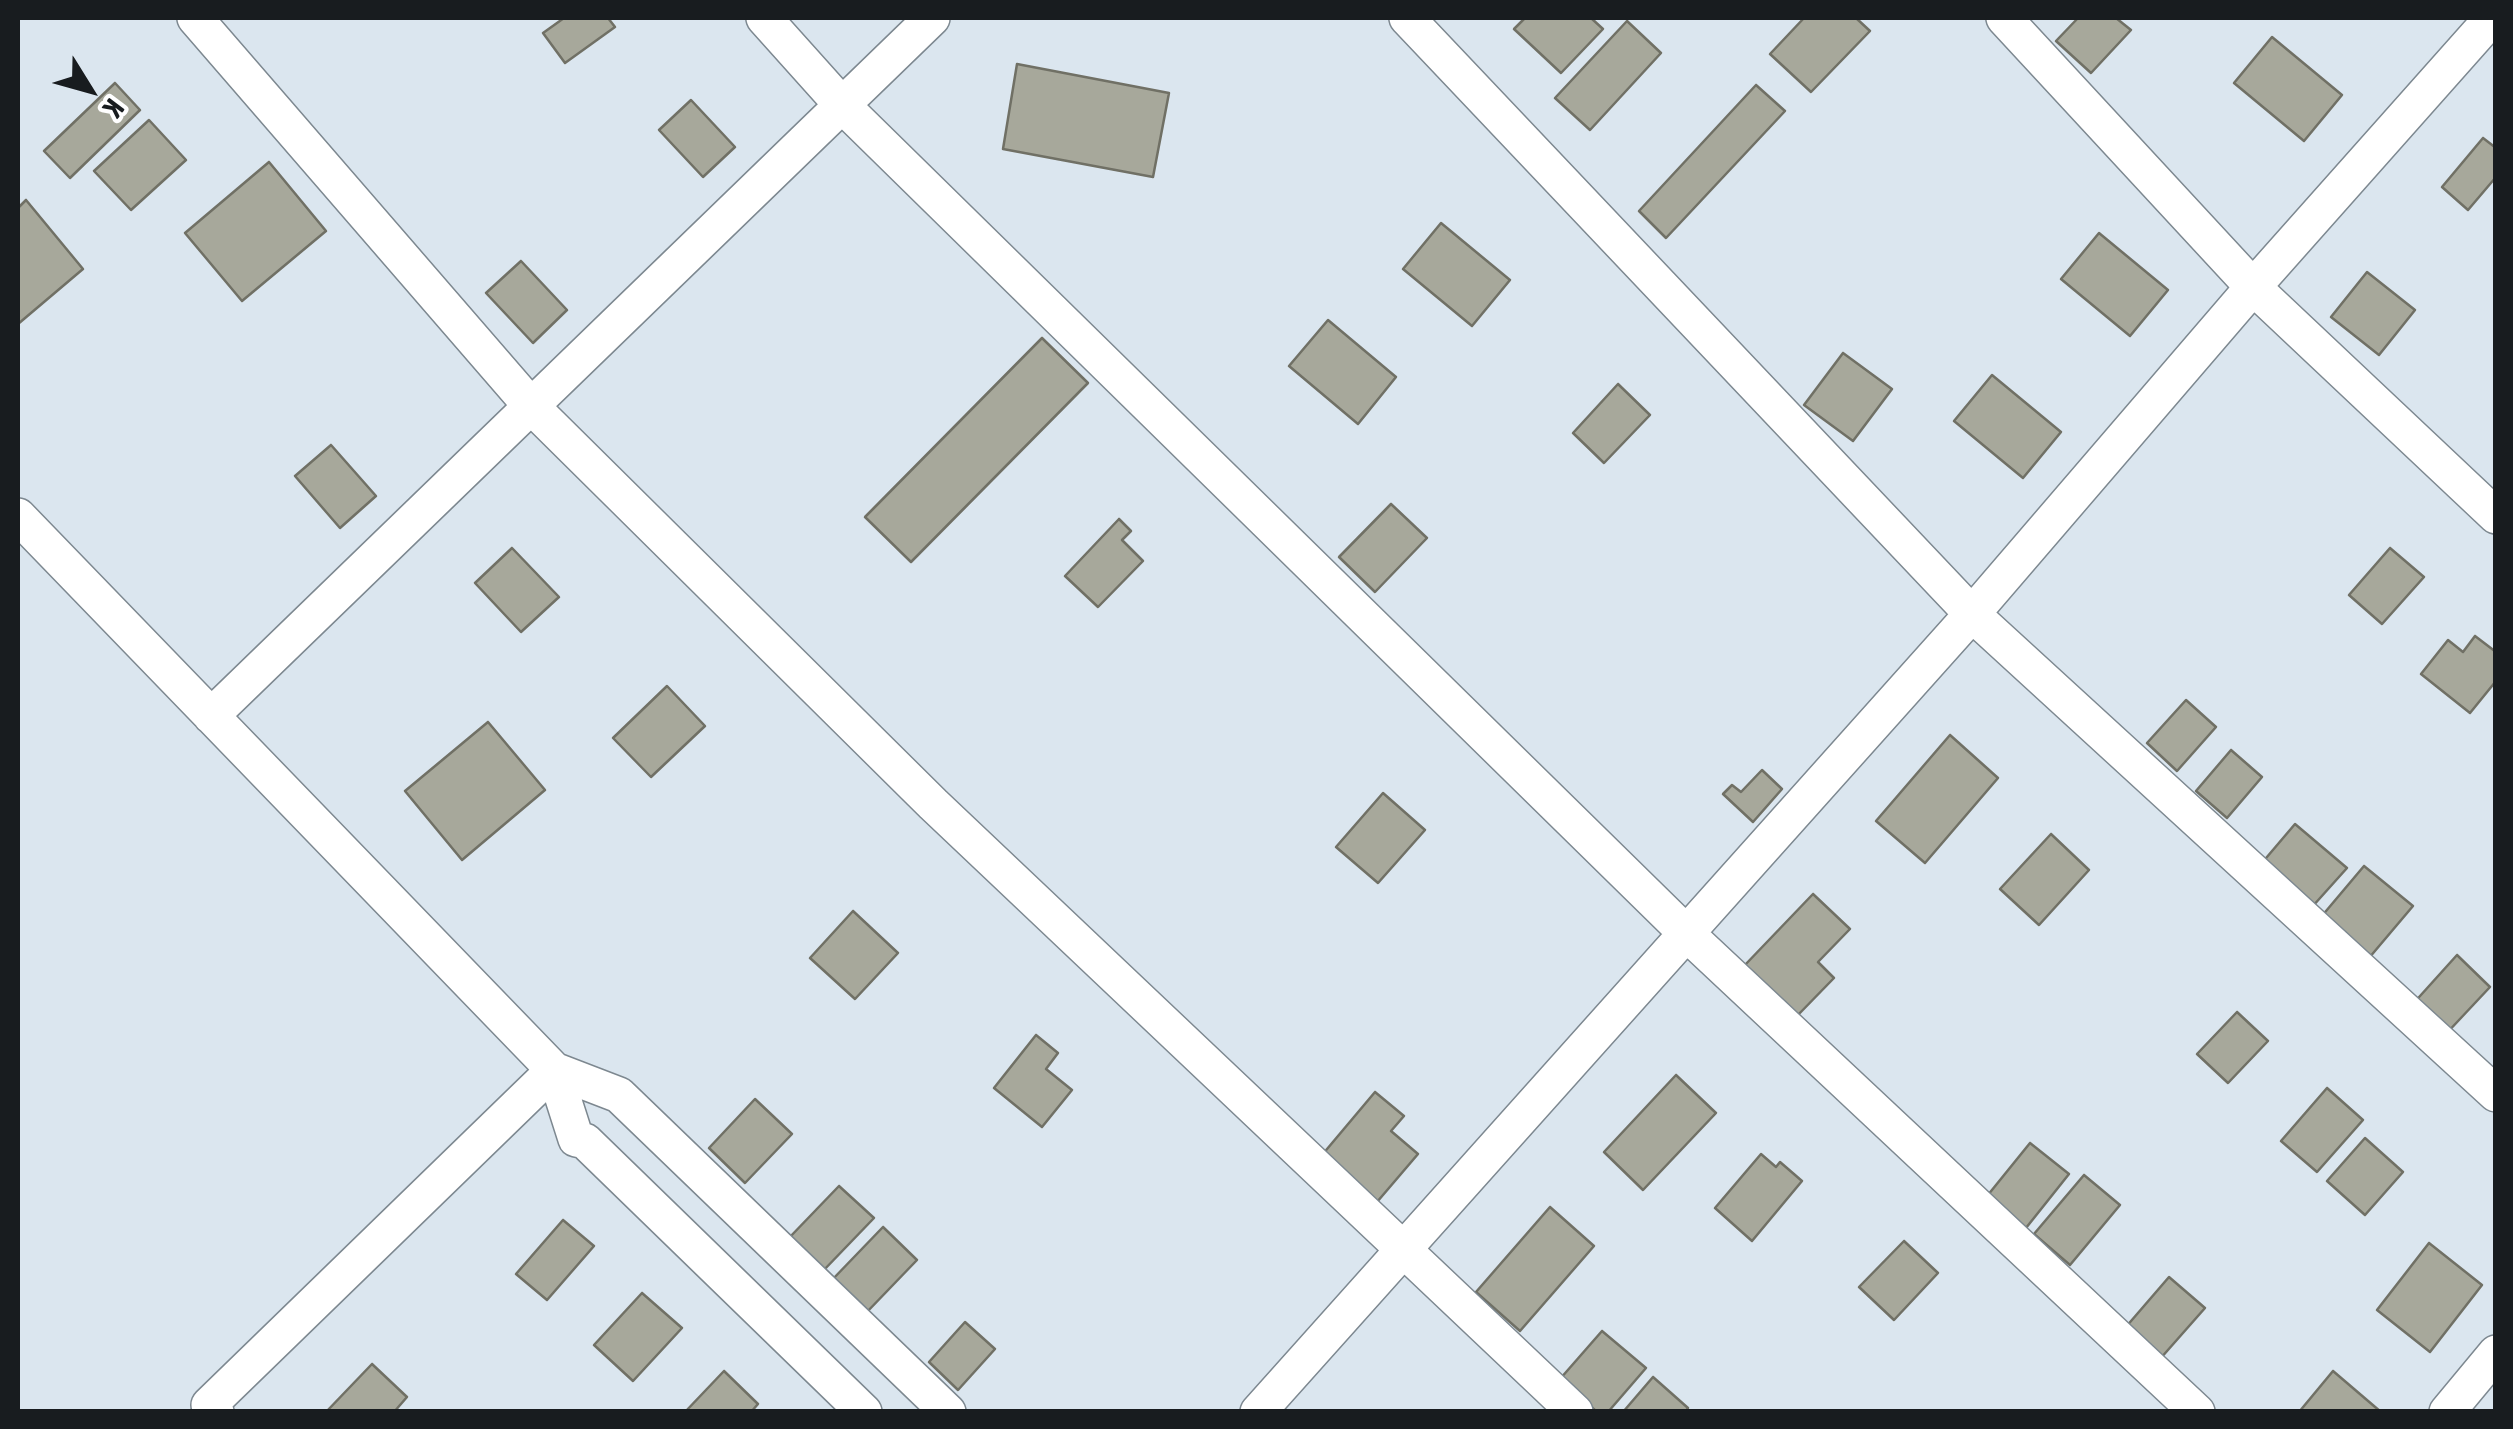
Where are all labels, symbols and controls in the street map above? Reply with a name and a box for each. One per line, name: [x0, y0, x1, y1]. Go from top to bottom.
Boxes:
north arrow: [40, 40, 140, 140]
text: K: [97, 93, 131, 123]

